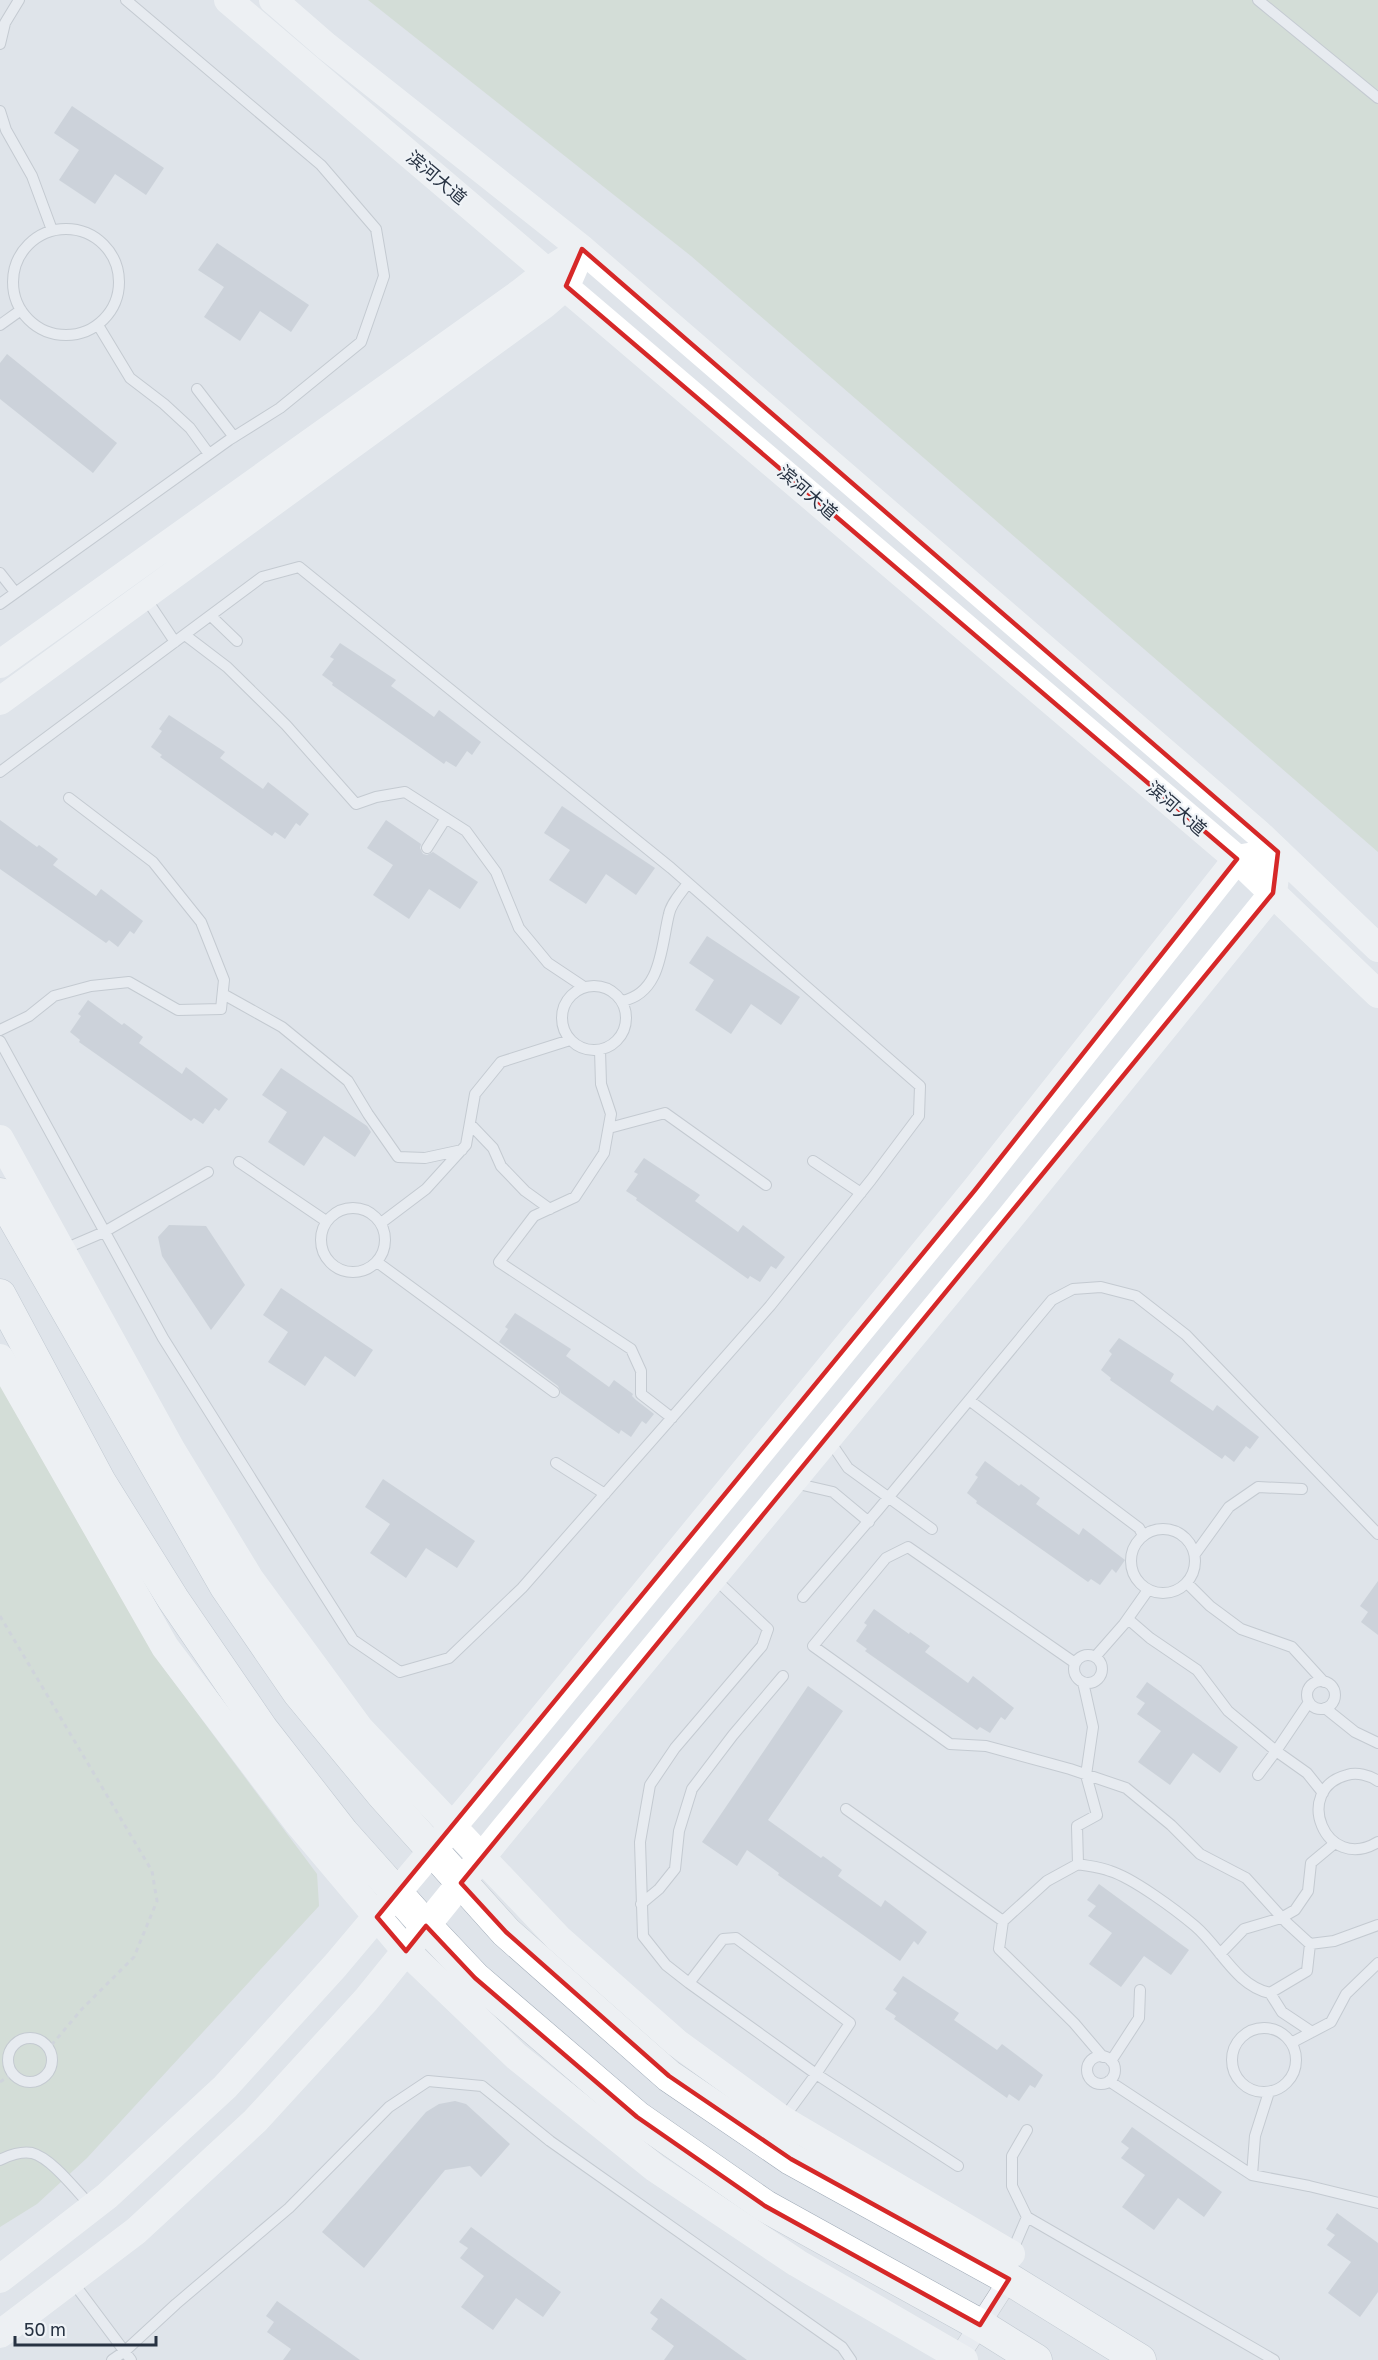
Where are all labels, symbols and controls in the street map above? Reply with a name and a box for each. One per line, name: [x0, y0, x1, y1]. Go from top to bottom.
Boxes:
street label: 滨河大道: [402, 145, 472, 209]
street label: 滨河大道: [774, 460, 842, 524]
street label: 滨河大道: [1143, 776, 1211, 840]
scale bar: [15, 2309, 156, 2347]
text: 50 m: [24, 2318, 66, 2340]

